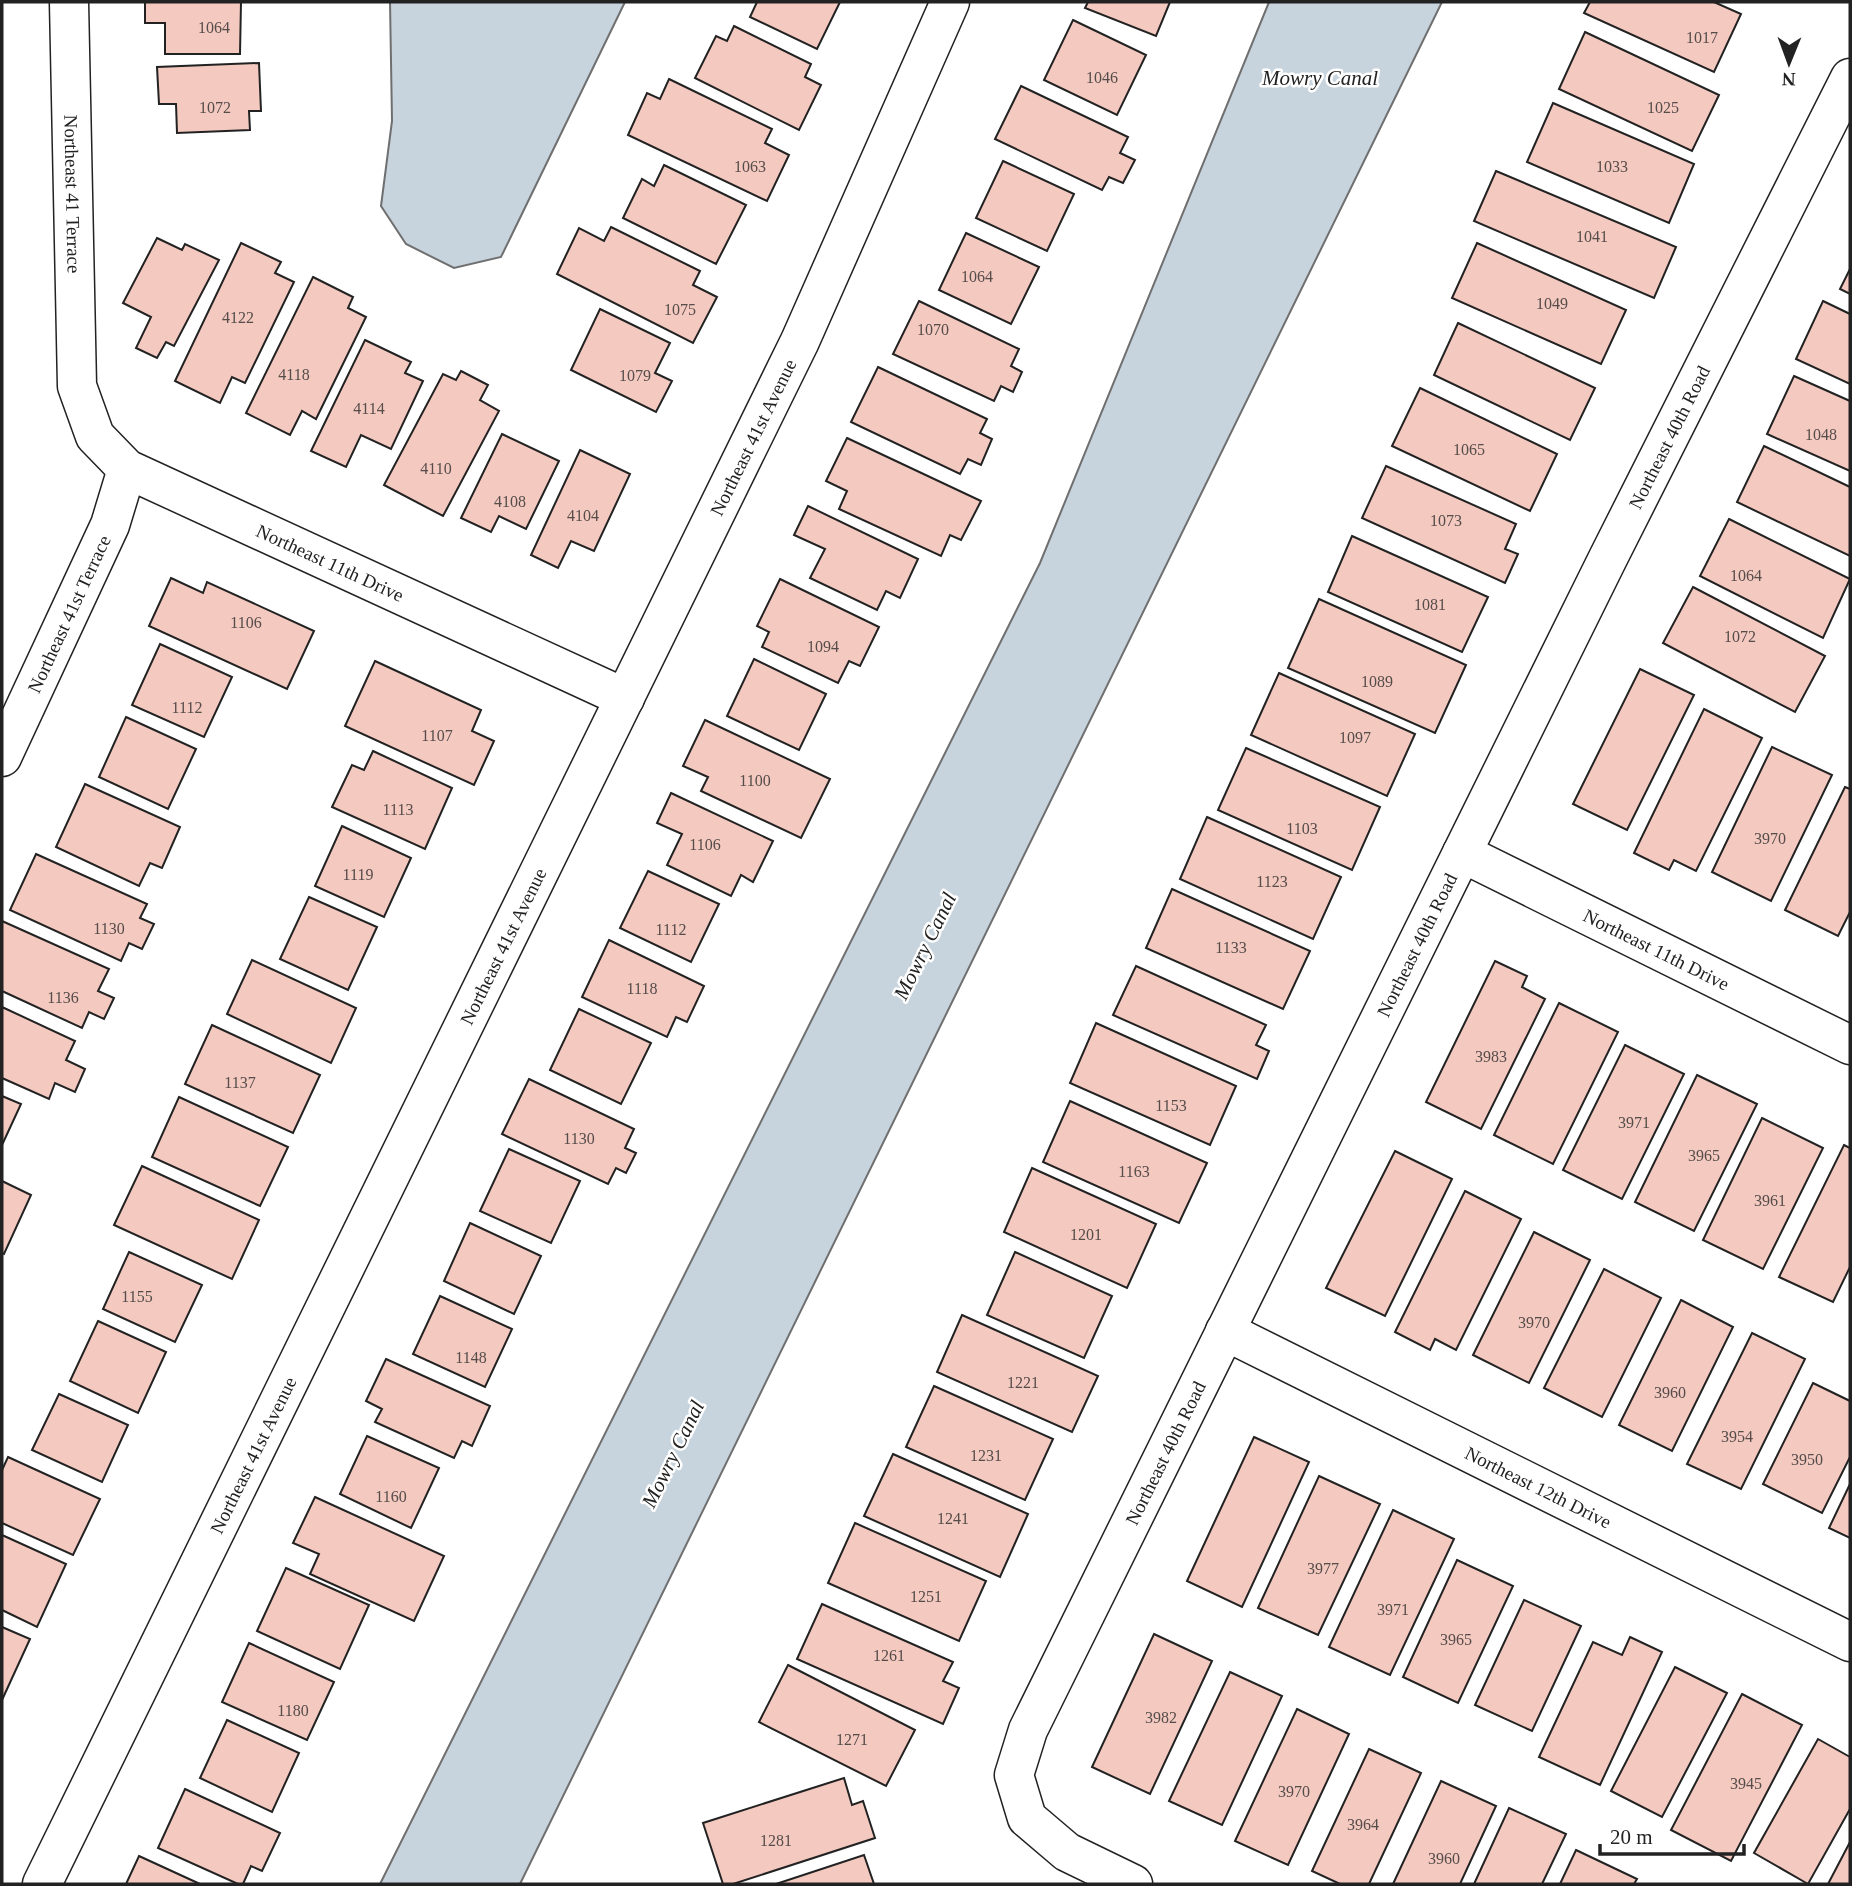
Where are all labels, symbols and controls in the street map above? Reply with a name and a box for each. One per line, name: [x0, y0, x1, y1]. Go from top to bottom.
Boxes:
house number: 1064: [198, 19, 230, 36]
north arrow: [1754, 28, 1824, 98]
house number: 1017: [1686, 29, 1718, 46]
water label: Mowry Canal: [1261, 66, 1378, 90]
house number: 1046: [1086, 69, 1118, 86]
text: N: [1781, 69, 1796, 90]
house number: 1072: [199, 99, 231, 116]
house number: 1025: [1647, 99, 1679, 116]
street label: Northeast 41 Terrace: [61, 114, 85, 274]
house number: 1063: [734, 158, 766, 175]
house number: 1033: [1596, 158, 1628, 175]
house number: 1041: [1576, 228, 1608, 245]
house number: 1064: [961, 268, 993, 285]
house number: 1049: [1536, 295, 1568, 312]
house number: 1075: [664, 301, 696, 318]
house number: 4122: [222, 309, 254, 326]
house number: 1070: [917, 321, 949, 338]
street label: Northeast 41st Avenue: [705, 355, 800, 519]
street label: Northeast 40th Road: [1624, 362, 1714, 512]
house number: 4118: [278, 366, 310, 383]
house number: 1079: [619, 367, 651, 384]
house number: 4114: [353, 400, 385, 417]
house number: 1048: [1805, 426, 1837, 443]
house number: 1065: [1453, 441, 1485, 458]
house number: 4110: [420, 460, 452, 477]
house number: 4108: [494, 493, 526, 510]
house number: 4104: [567, 507, 599, 524]
house number: 1073: [1430, 512, 1462, 529]
street label: Northeast 11th Drive: [253, 520, 407, 605]
street label: Northeast 41st Terrace: [23, 532, 114, 696]
house number: 1064: [1730, 567, 1762, 584]
house number: 1081: [1414, 596, 1446, 613]
house number: 1106: [230, 614, 262, 631]
house number: 1072: [1724, 628, 1756, 645]
house number: 1094: [807, 638, 839, 655]
house number: 1089: [1361, 673, 1393, 690]
house number: 1112: [172, 699, 202, 716]
house number: 1107: [421, 727, 453, 744]
house number: 1097: [1339, 729, 1371, 746]
house number: 1100: [739, 772, 771, 789]
house number: 1113: [383, 801, 413, 818]
house number: 1103: [1286, 820, 1318, 837]
house number: 3970: [1754, 830, 1786, 847]
house number: 1106: [689, 836, 721, 853]
street label: Northeast 41st Avenue: [455, 864, 550, 1028]
house number: 1119: [343, 866, 373, 883]
street label: Northeast 40th Road: [1372, 869, 1461, 1020]
house number: 1123: [1256, 873, 1288, 890]
water label: Mowry Canal: [888, 888, 961, 1004]
street label: Northeast 11th Drive: [1580, 904, 1733, 994]
house number: 1130: [93, 920, 125, 937]
house number: 1112: [656, 921, 686, 938]
house number: 1133: [1215, 939, 1247, 956]
house number: 1118: [627, 980, 657, 997]
house number: 1136: [47, 989, 79, 1006]
house number: 3983: [1475, 1048, 1507, 1065]
house number: 1137: [224, 1074, 256, 1091]
house number: 1153: [1155, 1097, 1187, 1114]
house number: 3971: [1618, 1114, 1650, 1131]
house number: 1130: [563, 1130, 595, 1147]
house number: 3965: [1688, 1147, 1720, 1164]
house number: 1163: [1118, 1163, 1150, 1180]
house number: 3961: [1754, 1192, 1786, 1209]
house number: 1201: [1070, 1226, 1102, 1243]
house number: 1155: [121, 1288, 153, 1305]
house number: 3970: [1518, 1314, 1550, 1331]
house number: 1148: [455, 1349, 487, 1366]
street label: Northeast 41st Avenue: [205, 1373, 300, 1537]
house number: 1221: [1007, 1374, 1039, 1391]
street label: Northeast 40th Road: [1121, 1377, 1210, 1528]
house number: 3960: [1654, 1384, 1686, 1401]
water label: Mowry Canal: [636, 1396, 709, 1512]
house number: 3954: [1721, 1428, 1753, 1445]
street label: Northeast 12th Drive: [1462, 1442, 1615, 1532]
house number: 1231: [970, 1447, 1002, 1464]
house number: 3950: [1791, 1451, 1823, 1468]
house number: 1160: [375, 1488, 407, 1505]
house number: 1241: [937, 1510, 969, 1527]
house number: 3977: [1307, 1560, 1339, 1577]
house number: 1251: [910, 1588, 942, 1605]
house number: 3971: [1377, 1601, 1409, 1618]
house number: 3965: [1440, 1631, 1472, 1648]
house number: 1261: [873, 1647, 905, 1664]
house number: 1180: [277, 1702, 309, 1719]
house number: 3982: [1145, 1709, 1177, 1726]
house number: 1271: [836, 1731, 868, 1748]
house number: 3945: [1730, 1775, 1762, 1792]
house number: 3970: [1278, 1783, 1310, 1800]
scale bar: [1600, 1812, 1744, 1856]
house number: 3964: [1347, 1816, 1379, 1833]
text: 20 m: [1610, 1825, 1653, 1849]
house number: 1281: [760, 1832, 792, 1849]
house number: 3960: [1428, 1850, 1460, 1867]

